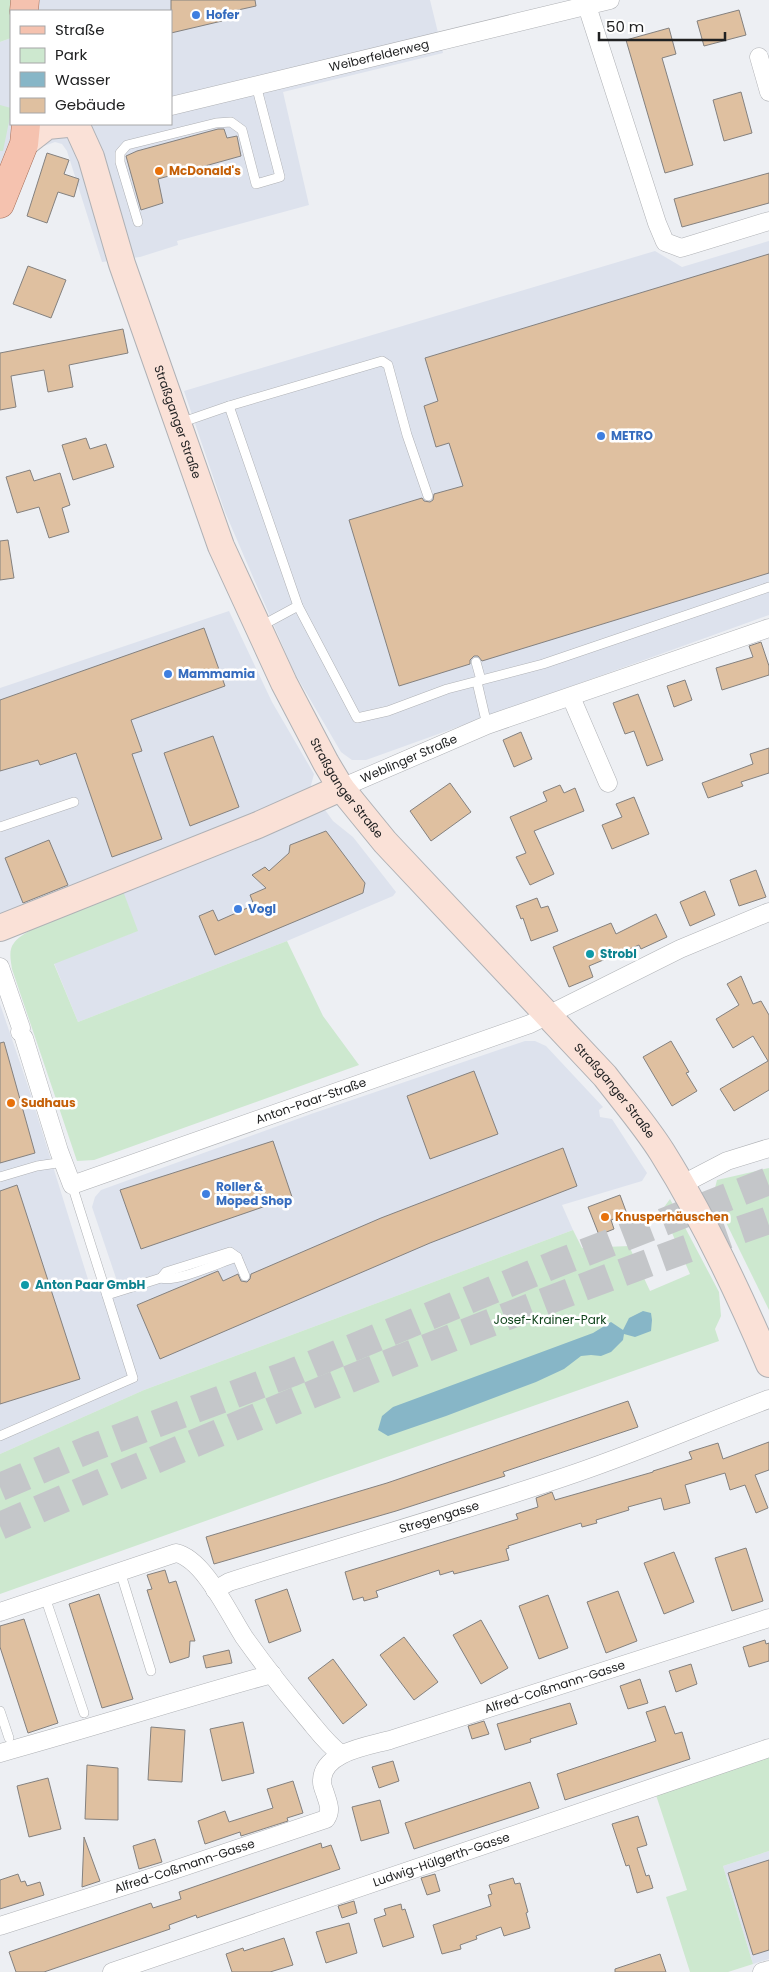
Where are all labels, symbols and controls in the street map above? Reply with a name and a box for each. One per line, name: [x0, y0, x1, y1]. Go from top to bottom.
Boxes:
place label: Hofer: [206, 6, 239, 23]
marker: Hofer: [190, 9, 202, 21]
legend: [10, 10, 172, 125]
scale bar: [599, 10, 725, 42]
text: 50 m: [606, 16, 644, 37]
text: Straße: [55, 19, 105, 40]
street label: Weiberfelderweg: [327, 35, 430, 76]
text: Park: [55, 44, 87, 65]
text: Wasser: [55, 69, 111, 90]
text: Gebäude: [55, 94, 125, 115]
place label: McDonald's: [169, 162, 241, 179]
marker: McDonald's: [153, 165, 165, 177]
street label: Straßganger Straße: [150, 363, 206, 481]
place label: METRO: [611, 427, 653, 444]
marker: METRO: [595, 430, 607, 442]
place label: Mammamia: [178, 665, 255, 682]
marker: Mammamia: [162, 668, 174, 680]
street label: Weblinger Straße: [358, 730, 460, 787]
street label: Straßganger Straße: [306, 735, 388, 842]
place label: Vogl: [248, 900, 276, 917]
marker: Vogl: [232, 903, 244, 915]
place label: Strobl: [600, 945, 637, 962]
marker: Strobl: [584, 948, 596, 960]
street label: Straßganger Straße: [570, 1039, 659, 1142]
street label: Anton-Paar-Straße: [253, 1073, 368, 1128]
place label: Sudhaus: [21, 1094, 76, 1111]
marker: Sudhaus: [5, 1097, 17, 1109]
place label: Roller & Moped Shop: [216, 1178, 292, 1209]
marker: Roller & Moped Shop: [200, 1188, 212, 1200]
place label: Knusperhäuschen: [615, 1208, 729, 1225]
marker: Knusperhäuschen: [599, 1211, 611, 1223]
place label: Anton Paar GmbH: [35, 1276, 146, 1293]
marker: Anton Paar GmbH: [19, 1279, 31, 1291]
park label: Josef-Krainer-Park: [494, 1311, 607, 1328]
street label: Stregengasse: [397, 1496, 481, 1537]
street label: Alfred-Coßmann-Gasse: [482, 1656, 627, 1717]
street label: Ludwig-Hülgerth-Gasse: [370, 1828, 512, 1890]
street label: Alfred-Coßmann-Gasse: [112, 1835, 257, 1897]

